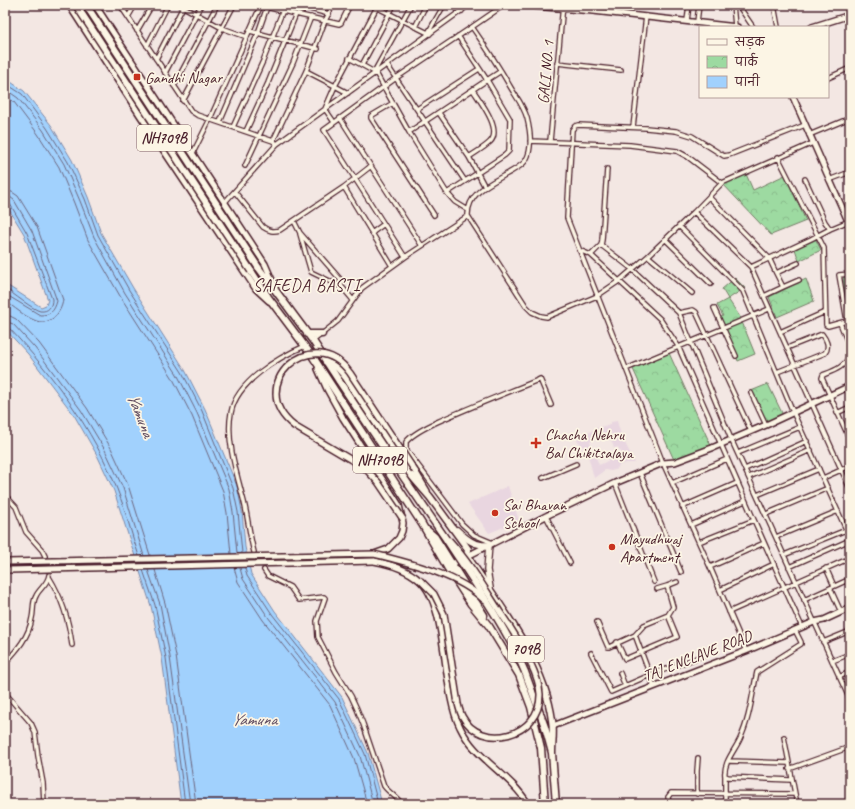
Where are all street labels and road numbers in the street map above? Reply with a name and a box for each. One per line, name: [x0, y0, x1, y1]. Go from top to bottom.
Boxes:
street label: GALI NO. 1: [533, 39, 559, 105]
road number: NH709B: [137, 125, 191, 151]
road number: NH709B: [353, 447, 407, 473]
street label: TAJ ENCLAVE ROAD: [640, 625, 756, 686]
road number: 709B: [508, 636, 544, 662]

